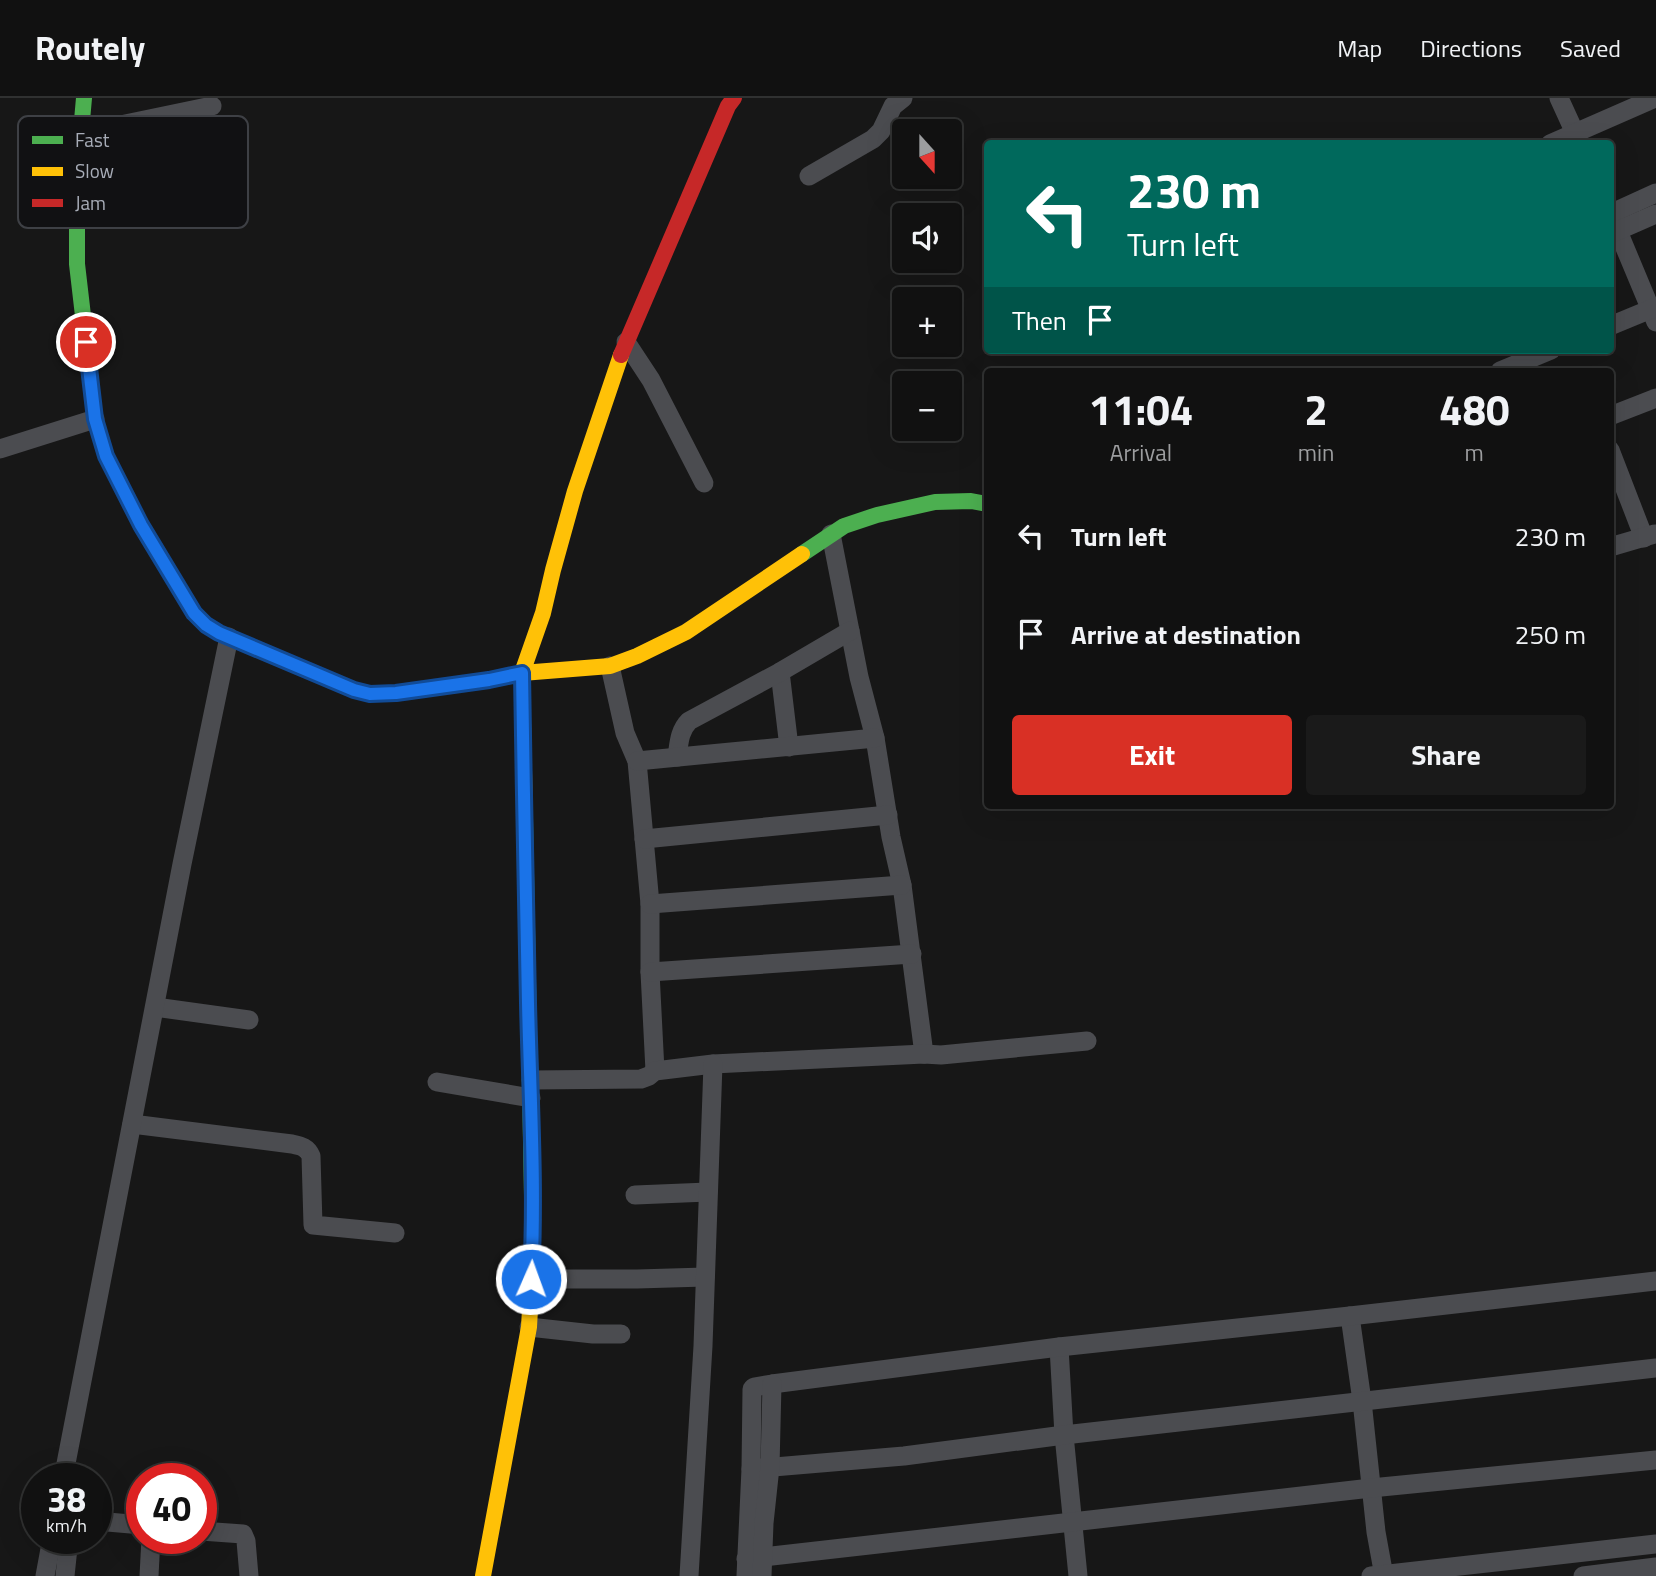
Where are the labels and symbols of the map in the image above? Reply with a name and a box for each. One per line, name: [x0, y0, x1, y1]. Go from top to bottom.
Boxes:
legend: [18, 116, 248, 228]
north arrow: [892, 119, 962, 189]
text: Fast: [75, 125, 110, 154]
text: Slow: [75, 156, 114, 185]
text: Jam: [75, 188, 106, 217]
pin: [56, 312, 116, 372]
position arrow: [494, 1242, 568, 1316]
speed limit sign: 40: [126, 1463, 217, 1554]

